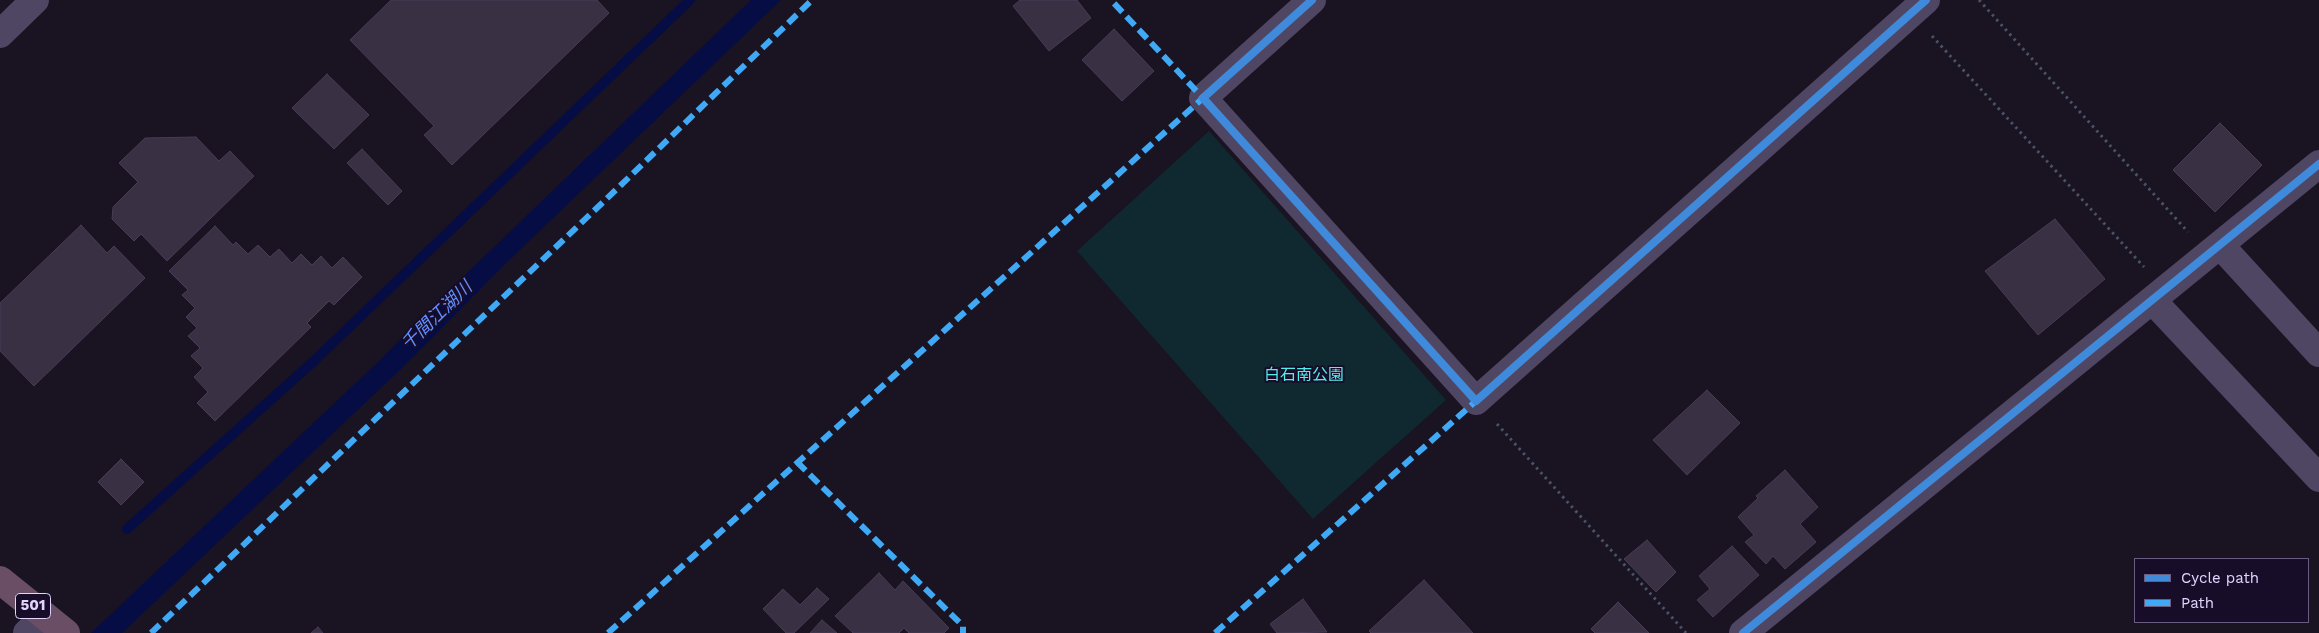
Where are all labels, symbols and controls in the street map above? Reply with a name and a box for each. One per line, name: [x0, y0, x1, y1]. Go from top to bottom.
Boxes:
water label: 千間江湖川: [397, 277, 477, 355]
park label: 白石南公園: [1264, 365, 1344, 385]
legend: [2134, 558, 2309, 623]
text: Cycle path: [2181, 569, 2259, 587]
road number: 501: [15, 594, 50, 618]
text: Path: [2181, 594, 2214, 612]

